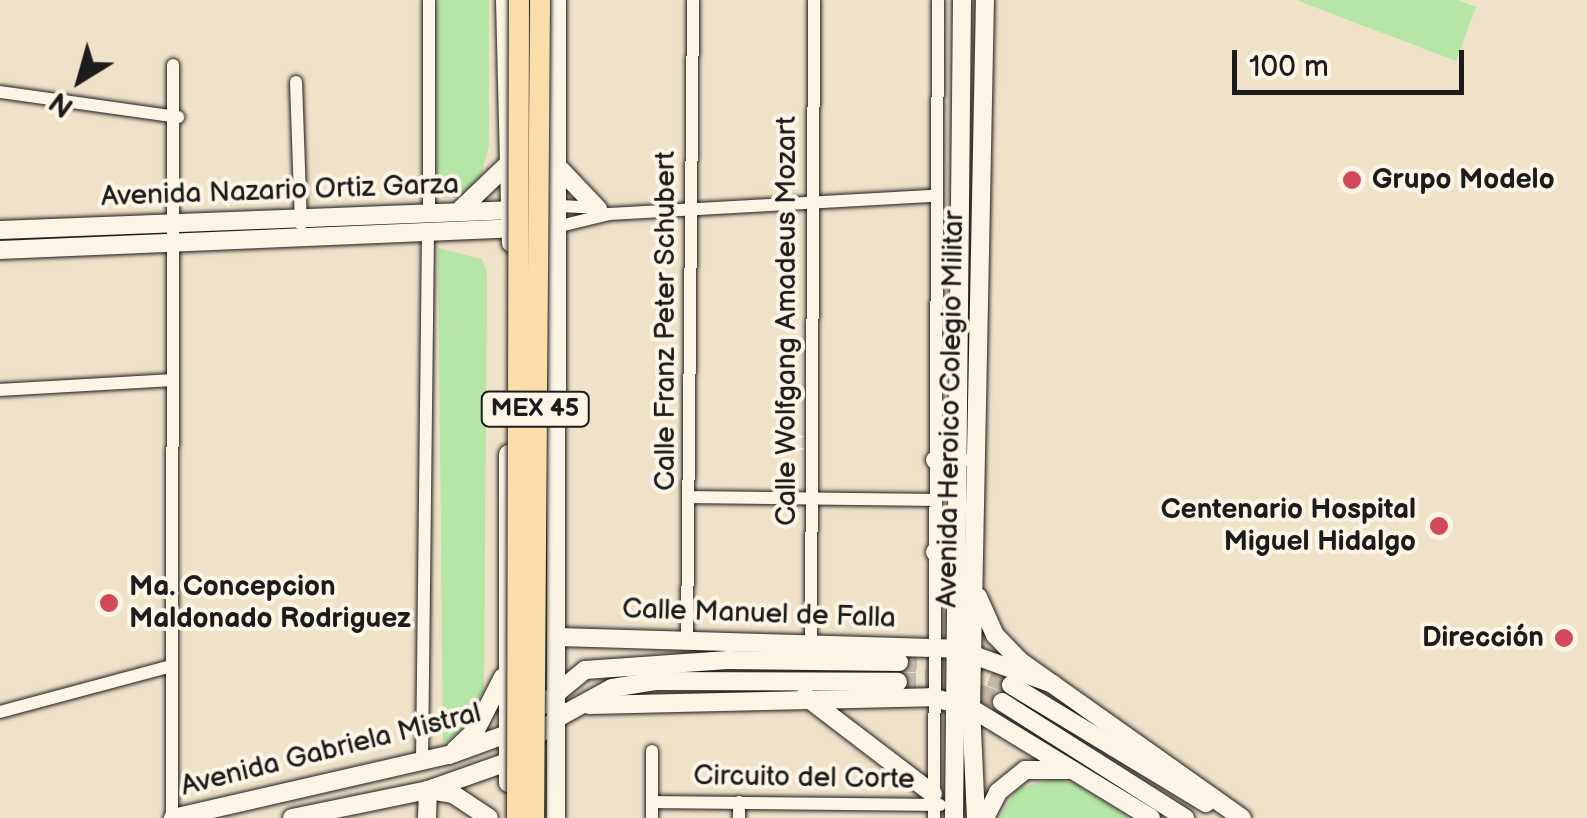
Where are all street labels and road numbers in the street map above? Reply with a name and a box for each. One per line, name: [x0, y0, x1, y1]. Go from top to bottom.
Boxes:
street label: Calle Wolfgang Amadeus Mozart: [770, 116, 804, 526]
street label: Calle Franz Peter Schubert: [649, 151, 683, 491]
street label: Avenida Nazario Ortiz Garza: [101, 168, 459, 214]
street label: Avenida Heroico Colegio Militar: [931, 210, 971, 608]
road number: MEX 45: [480, 389, 590, 429]
street label: Calle Manuel de Falla: [622, 592, 896, 636]
street label: Avenida Gabriela Mistral: [177, 696, 485, 804]
street label: Circuito del Corte: [693, 759, 915, 797]

